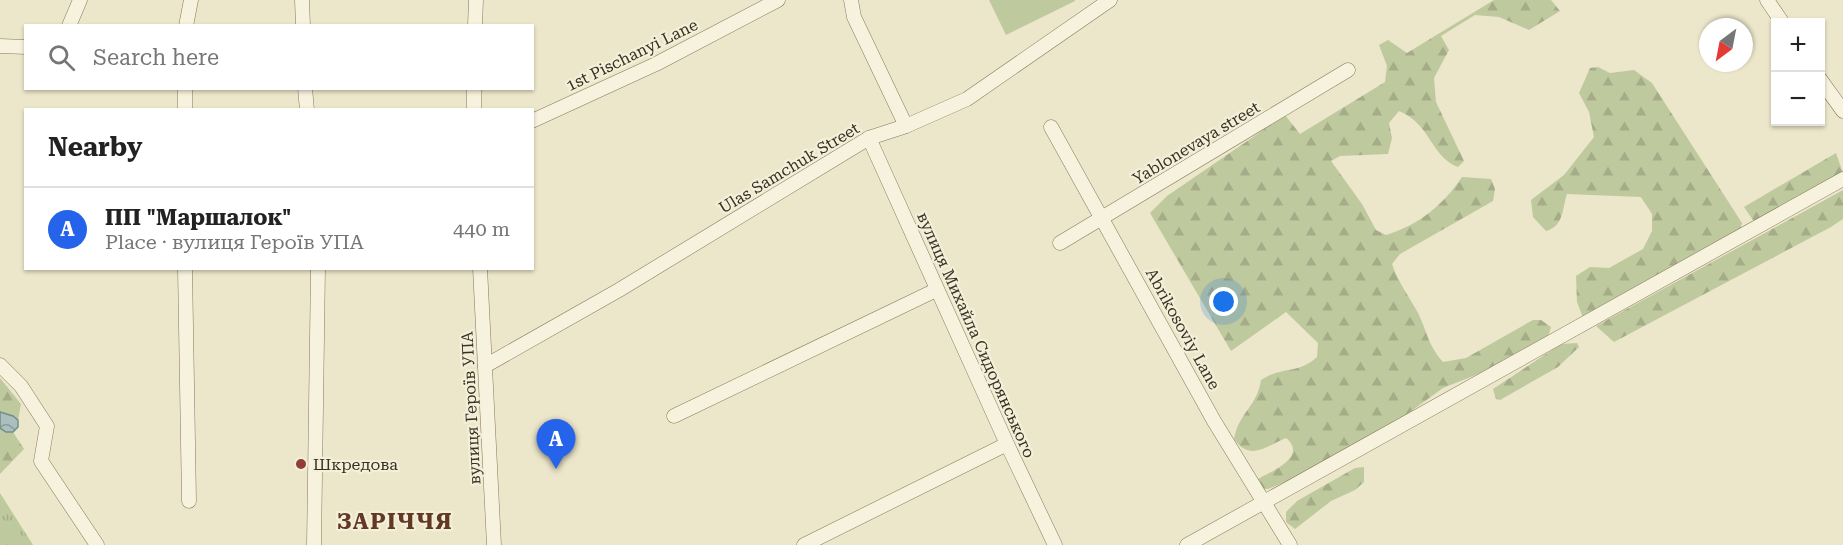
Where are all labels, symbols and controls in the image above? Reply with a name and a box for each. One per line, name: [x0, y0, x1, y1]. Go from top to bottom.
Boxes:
street label: 1st Pischanyi Lane: [563, 15, 701, 95]
north arrow: [1699, 18, 1753, 72]
map controls: [1771, 18, 1825, 126]
button: +: [1771, 18, 1825, 72]
search box: [24, 24, 534, 90]
icon: search: [45, 41, 78, 74]
text: Search here: [93, 45, 219, 70]
button: −: [1771, 72, 1825, 126]
street label: Yablonevaya street: [1129, 97, 1263, 189]
street label: Ulas Samchuk Street: [715, 118, 863, 218]
text: Nearby: [48, 132, 142, 162]
text: ПП "Маршалок": [105, 205, 291, 230]
street label: вулиця Михайла Сидорянського: [913, 209, 1039, 461]
text: A: [60, 217, 75, 241]
text: 440 m: [453, 217, 510, 241]
text: Place · вулиця Героїв УПА: [105, 230, 364, 254]
street label: Abrikosoviy Lane: [1142, 265, 1224, 393]
your location: [1209, 287, 1238, 316]
street label: вулиця Героїв УПА: [457, 330, 485, 485]
pin: A: [536, 420, 576, 469]
place label: Шкредова: [313, 455, 398, 474]
marker: Шкредова: [294, 457, 308, 471]
district label: ЗАРІЧЧЯ: [337, 509, 453, 534]

